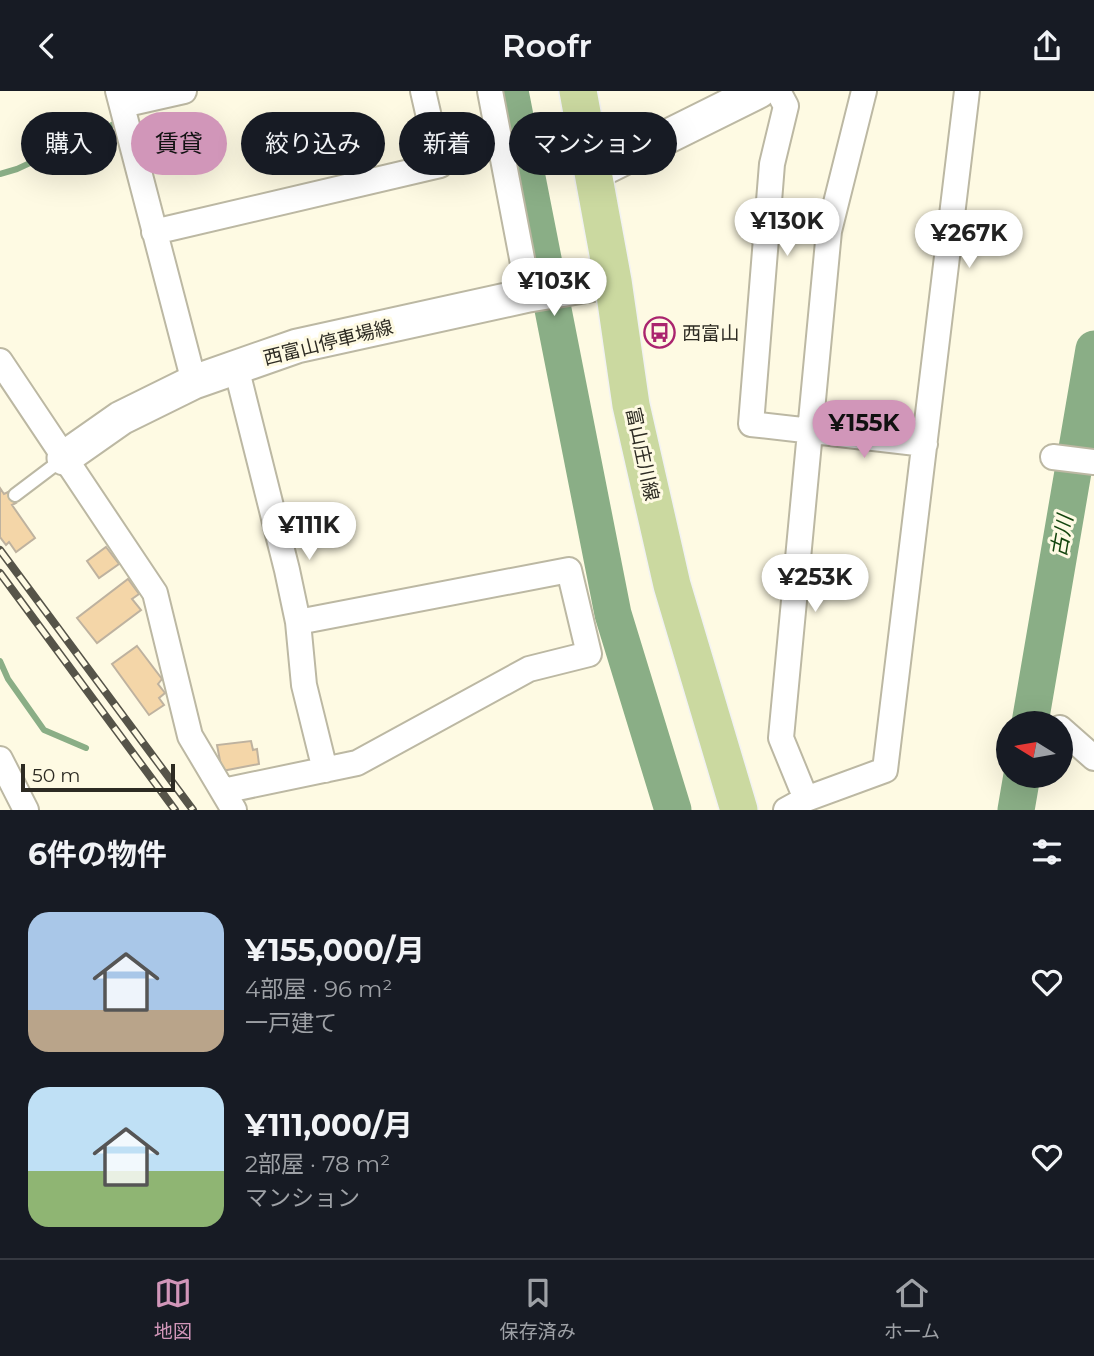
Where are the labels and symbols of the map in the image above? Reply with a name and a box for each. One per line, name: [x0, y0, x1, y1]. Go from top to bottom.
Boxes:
pin: ¥130K: [738, 199, 836, 258]
pin: ¥267K: [920, 211, 1018, 270]
pin: ¥103K: [505, 259, 603, 318]
street label: 西富山停車場線: [261, 315, 395, 370]
bus stop icon: 西富山: [642, 316, 676, 350]
place label: 西富山: [682, 322, 739, 345]
pin: ¥155K: [815, 401, 913, 460]
street label: 富山庄川線: [621, 405, 664, 503]
pin: ¥111K: [260, 503, 358, 562]
water label: 古川: [1046, 511, 1078, 559]
pin: ¥253K: [766, 554, 864, 614]
north arrow: [996, 711, 1073, 787]
scale bar: [21, 761, 175, 793]

